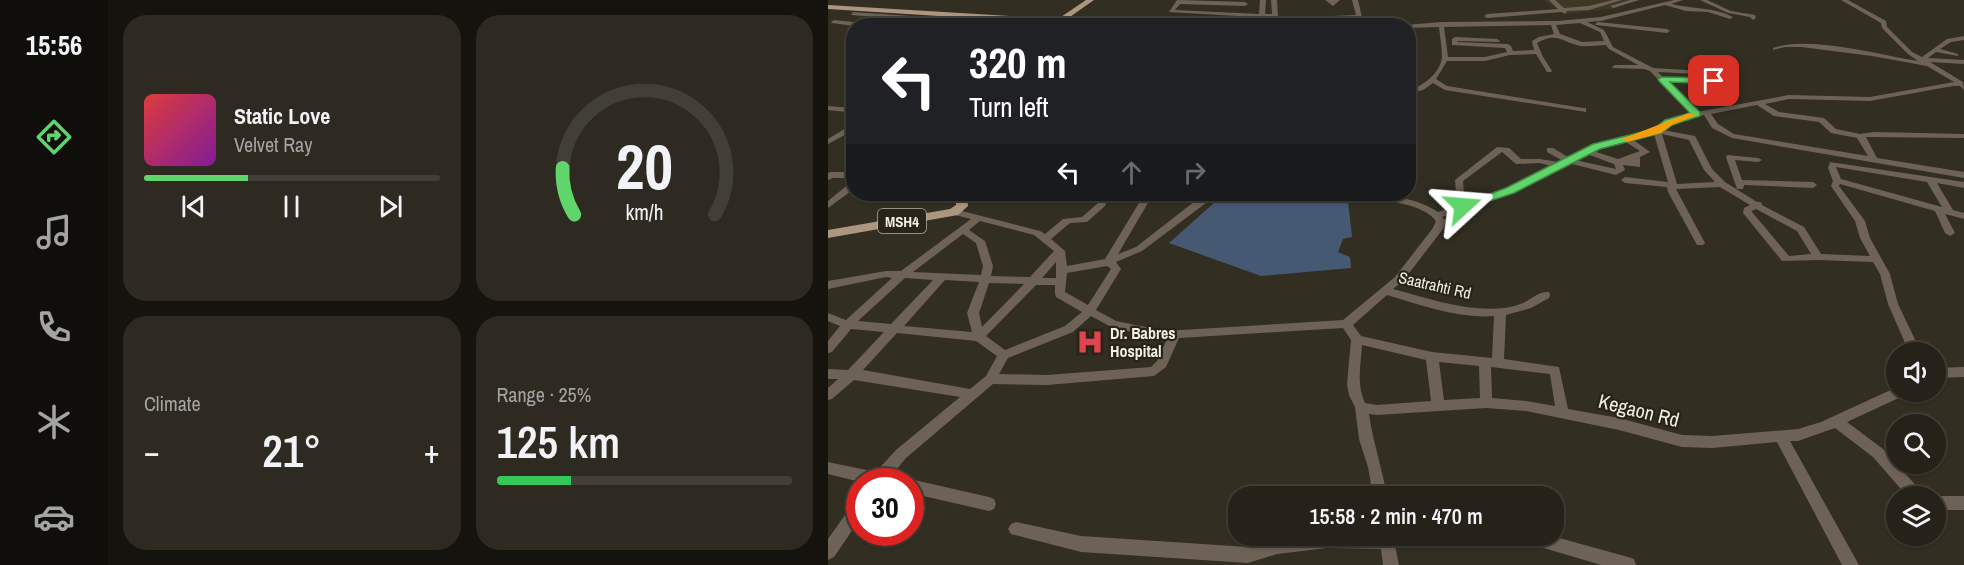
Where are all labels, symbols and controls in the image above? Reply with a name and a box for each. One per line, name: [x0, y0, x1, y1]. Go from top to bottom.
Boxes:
text: 15:56: [26, 27, 82, 63]
text: 320 m: [969, 35, 1067, 91]
icon: left: [870, 42, 948, 120]
pin: [1688, 55, 1739, 106]
icon: arrive: [1697, 64, 1730, 97]
text: Turn left: [969, 89, 1048, 125]
text: Static Love: [234, 101, 330, 131]
icon: directions: [33, 116, 75, 158]
text: 20: [616, 124, 673, 208]
text: Velvet Ray: [234, 131, 312, 158]
icon: left: [1052, 156, 1085, 189]
icon: ahead: [1115, 156, 1148, 189]
icon: right: [1178, 156, 1211, 189]
position arrow: [1431, 174, 1495, 238]
icon: previous: [177, 190, 210, 223]
icon: pause: [275, 190, 308, 223]
icon: next: [374, 190, 407, 223]
text: km/h: [625, 199, 663, 228]
road number: MSH4: [878, 209, 926, 233]
icon: music: [33, 211, 75, 253]
street label: Saatrahti Rd: [1397, 266, 1473, 304]
icon: phone: [33, 306, 75, 348]
place label: Dr. Babres Hospital: [1110, 322, 1176, 362]
hospital icon: Dr. Babres Hospital: [1075, 327, 1105, 357]
map controls: [1886, 342, 1946, 546]
button: sound: [1886, 342, 1946, 402]
text: Range · 25%: [497, 381, 591, 408]
street label: Kegaon Rd: [1596, 387, 1682, 433]
text: Climate: [144, 390, 201, 417]
icon: climate: [33, 401, 75, 443]
text: 125 km: [497, 411, 620, 472]
button: search: [1886, 414, 1946, 474]
text: 21°: [262, 420, 321, 481]
text: −: [144, 429, 160, 473]
text: +: [424, 429, 439, 473]
speed limit sign: 30: [846, 468, 924, 546]
button: layers: [1886, 486, 1946, 546]
icon: car: [33, 496, 75, 538]
text: 15:58 · 2 min · 470 m: [1309, 501, 1483, 531]

